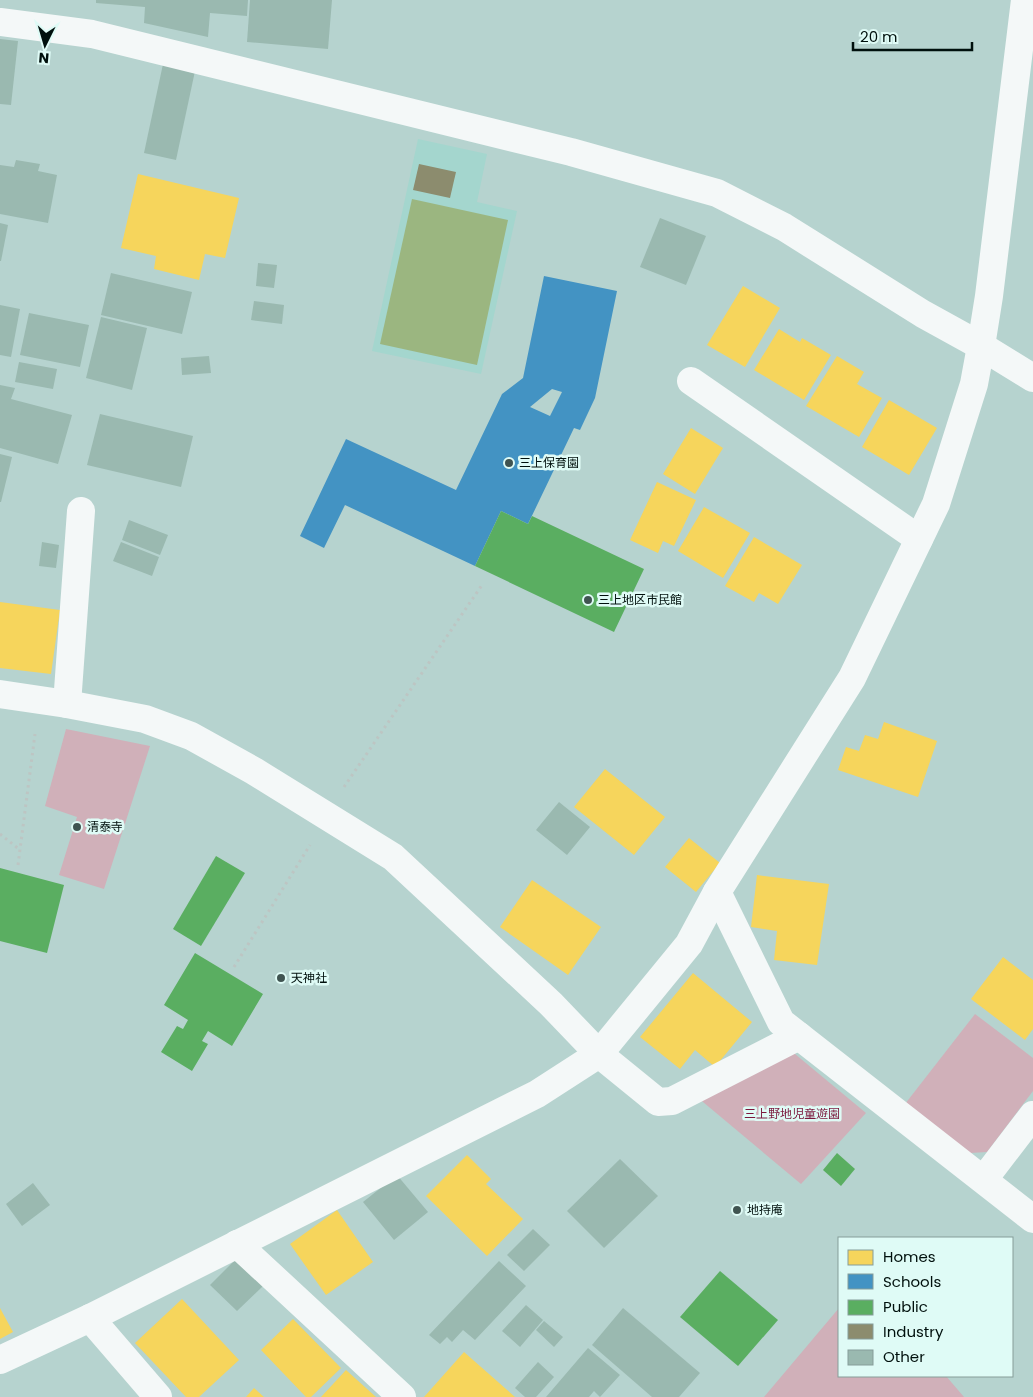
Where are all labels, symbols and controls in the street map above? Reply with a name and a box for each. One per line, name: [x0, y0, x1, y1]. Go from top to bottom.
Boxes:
north arrow: [20, 20, 70, 70]
scale bar: [853, 20, 972, 52]
text: 20 m: [860, 26, 898, 47]
text: N: [38, 48, 50, 68]
place label: 三上保育園: [519, 454, 579, 471]
marker: 三上保育園: [503, 457, 515, 469]
place label: 三上地区市民館: [598, 591, 682, 608]
marker: 三上地区市民館: [582, 594, 594, 606]
place label: 清泰寺: [87, 818, 123, 835]
marker: 清泰寺: [71, 821, 83, 833]
place label: 天神社: [291, 969, 327, 986]
marker: 天神社: [275, 972, 287, 984]
park label: 三上野地児童遊園: [744, 1105, 840, 1122]
place label: 地持庵: [747, 1201, 783, 1218]
marker: 地持庵: [731, 1204, 743, 1216]
legend: [838, 1237, 1013, 1377]
text: Homes: [883, 1246, 936, 1267]
text: Schools: [883, 1271, 941, 1292]
text: Public: [883, 1296, 928, 1317]
text: Industry: [883, 1321, 944, 1342]
text: Other: [883, 1346, 925, 1367]

